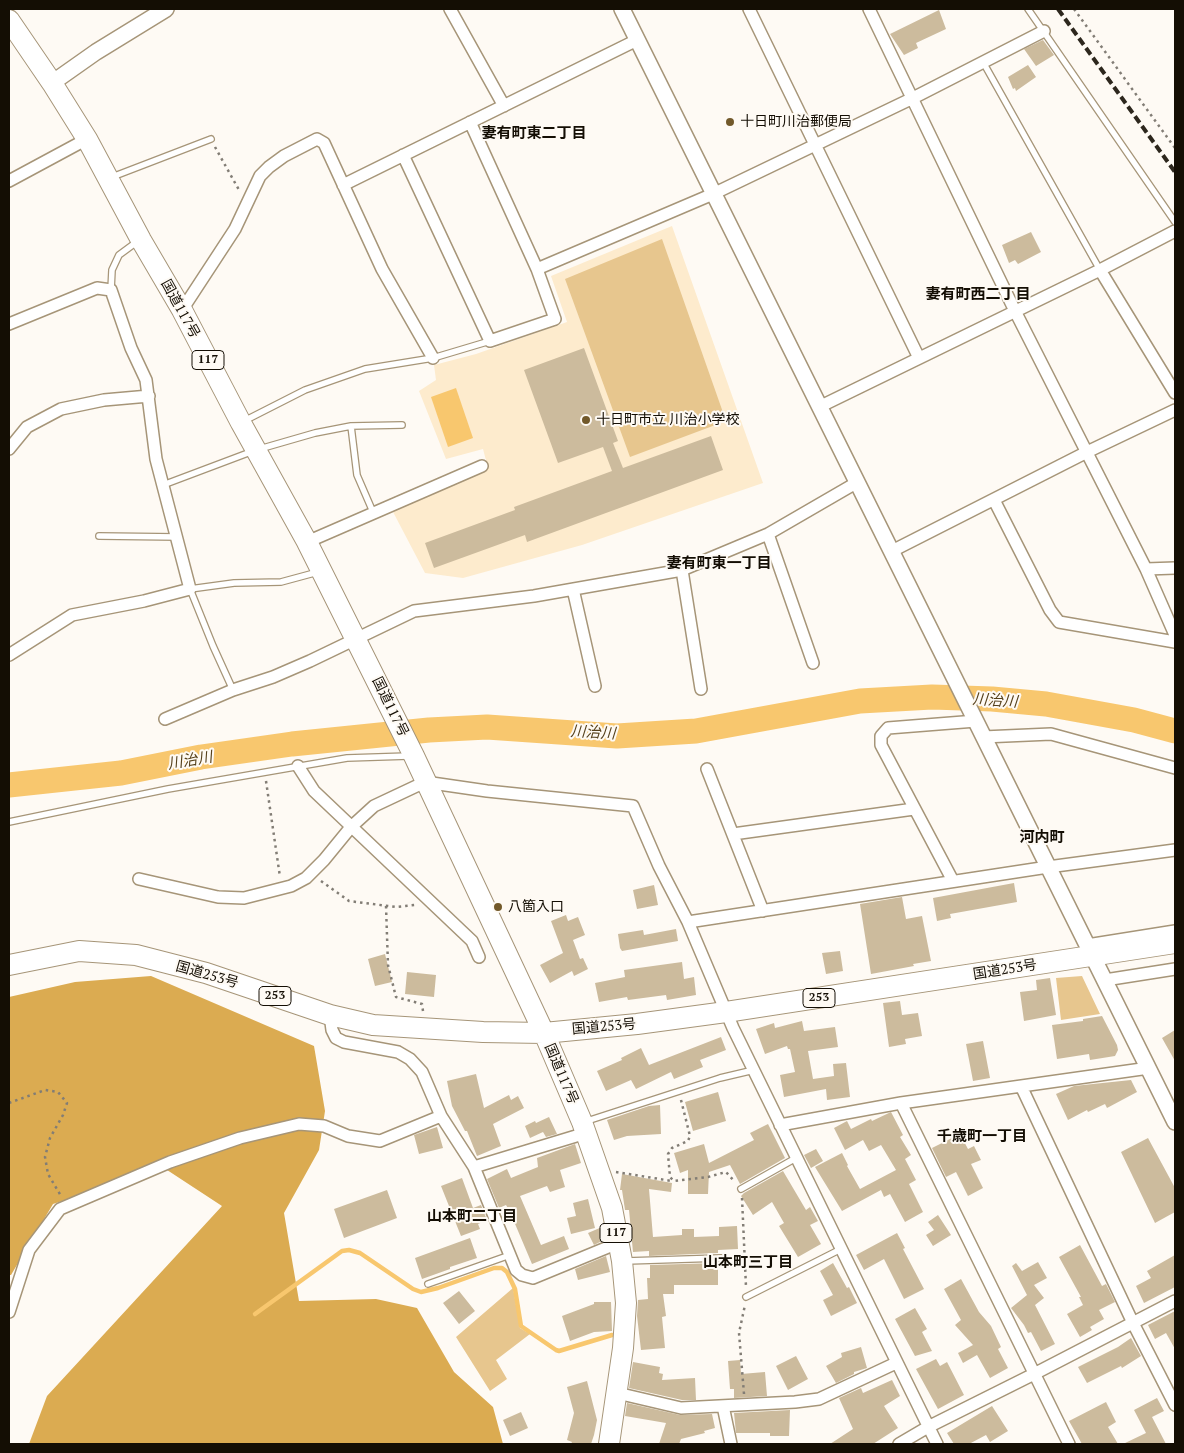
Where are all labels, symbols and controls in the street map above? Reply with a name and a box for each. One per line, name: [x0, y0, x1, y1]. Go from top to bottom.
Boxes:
place label: 十日町川治郵便局: [740, 114, 852, 130]
marker: 十日町川治郵便局: [724, 116, 736, 128]
district label: 妻有町東二丁目: [482, 125, 586, 143]
street label: 国道117号: [157, 277, 203, 341]
district label: 妻有町西二丁目: [926, 286, 1030, 304]
road number: 117: [192, 350, 224, 370]
place label: 十日町市立 川治小学校: [596, 412, 739, 428]
marker: 十日町市立 川治小学校: [580, 414, 592, 426]
district label: 妻有町東一丁目: [667, 555, 771, 573]
street label: 国道117号: [368, 674, 412, 740]
water label: 川治川: [972, 690, 1018, 712]
water label: 川治川: [570, 723, 616, 743]
water label: 川治川: [166, 748, 214, 774]
district label: 河内町: [1020, 829, 1064, 847]
place label: 八箇入口: [508, 899, 564, 915]
marker: 八箇入口: [492, 901, 504, 913]
street label: 国道253号: [972, 957, 1038, 983]
street label: 国道253号: [174, 958, 240, 992]
road number: 253: [259, 986, 291, 1006]
road number: 253: [803, 988, 835, 1008]
street label: 国道253号: [571, 1016, 637, 1038]
street label: 国道117号: [541, 1041, 581, 1107]
district label: 千歳町一丁目: [937, 1128, 1027, 1146]
district label: 山本町二丁目: [427, 1208, 517, 1226]
road number: 117: [600, 1224, 632, 1242]
district label: 山本町三丁目: [703, 1254, 793, 1272]

